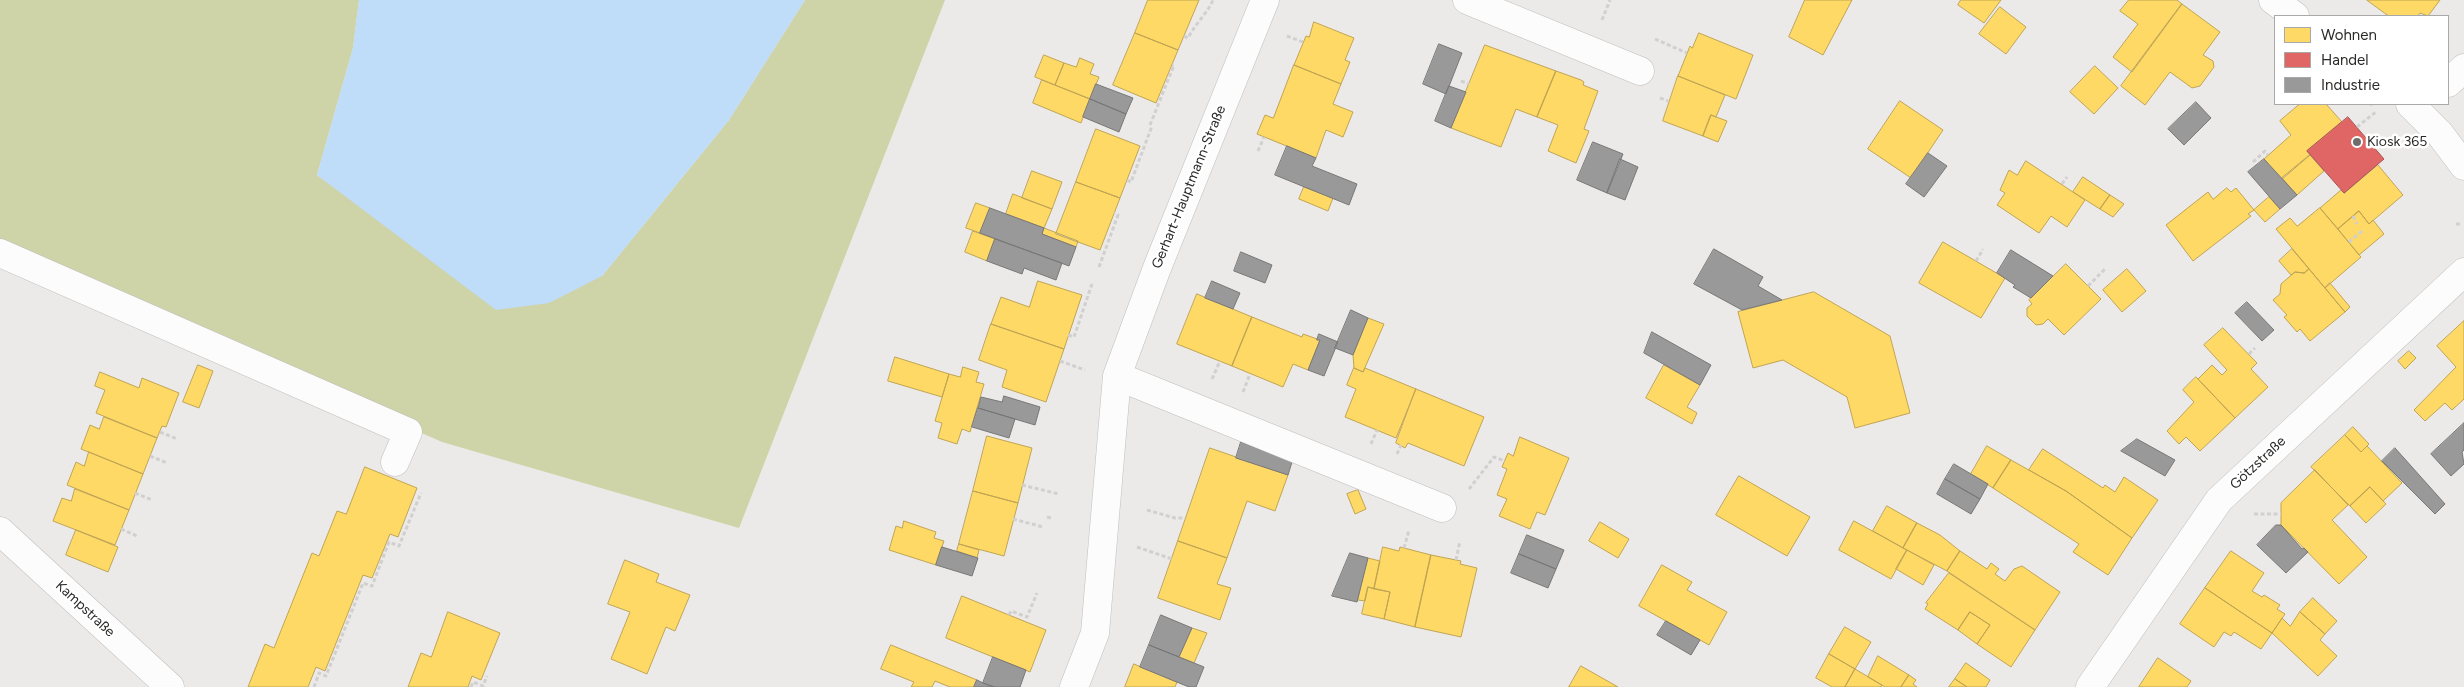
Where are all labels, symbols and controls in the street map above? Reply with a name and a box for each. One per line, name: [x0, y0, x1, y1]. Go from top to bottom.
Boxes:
legend: [2274, 15, 2449, 105]
text: Wohnen: [2321, 26, 2377, 44]
text: Handel: [2321, 51, 2369, 69]
text: Industrie: [2321, 76, 2380, 94]
street label: Gerhart-Hauptmann-Straße: [1148, 103, 1230, 271]
place label: Kiosk 365: [2367, 134, 2427, 150]
marker: Kiosk 365: [2351, 136, 2363, 148]
street label: Götzstraße: [2227, 433, 2289, 493]
street label: Kampstraße: [52, 577, 118, 641]

